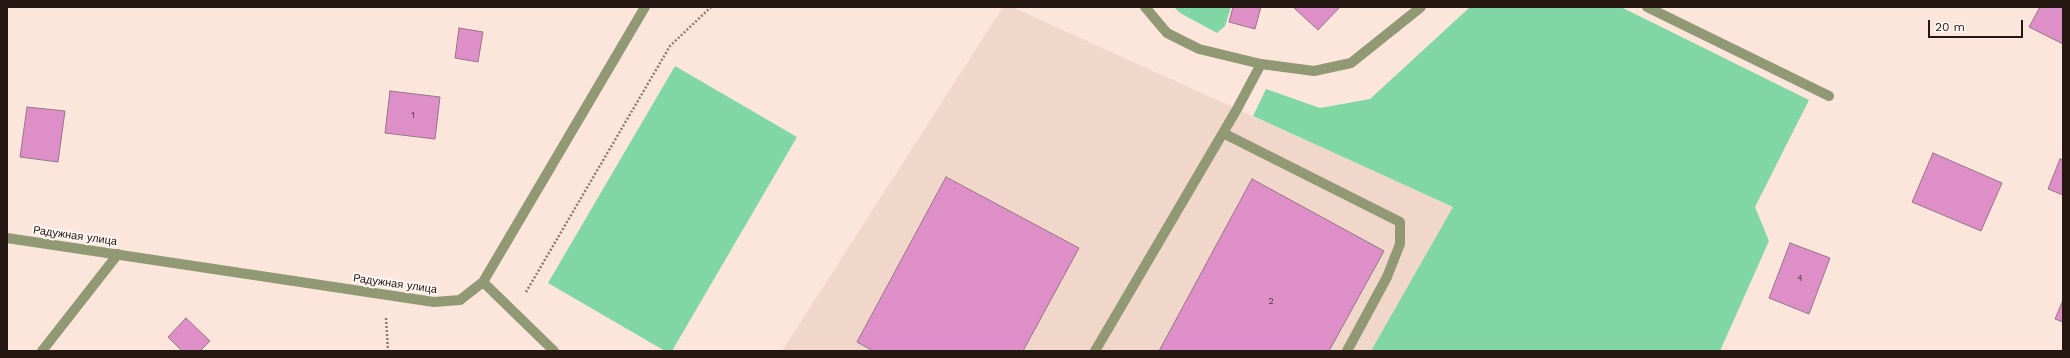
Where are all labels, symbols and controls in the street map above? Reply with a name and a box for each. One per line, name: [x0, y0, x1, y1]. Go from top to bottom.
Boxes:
scale bar: [1930, 12, 2025, 38]
text: 20 m: [1935, 20, 1965, 34]
house number: 1: [411, 110, 415, 120]
street label: Радужная улица: [32, 224, 118, 248]
street label: Радужная улица: [352, 272, 438, 296]
house number: 4: [1797, 273, 1803, 283]
house number: 2: [1268, 296, 1274, 306]

